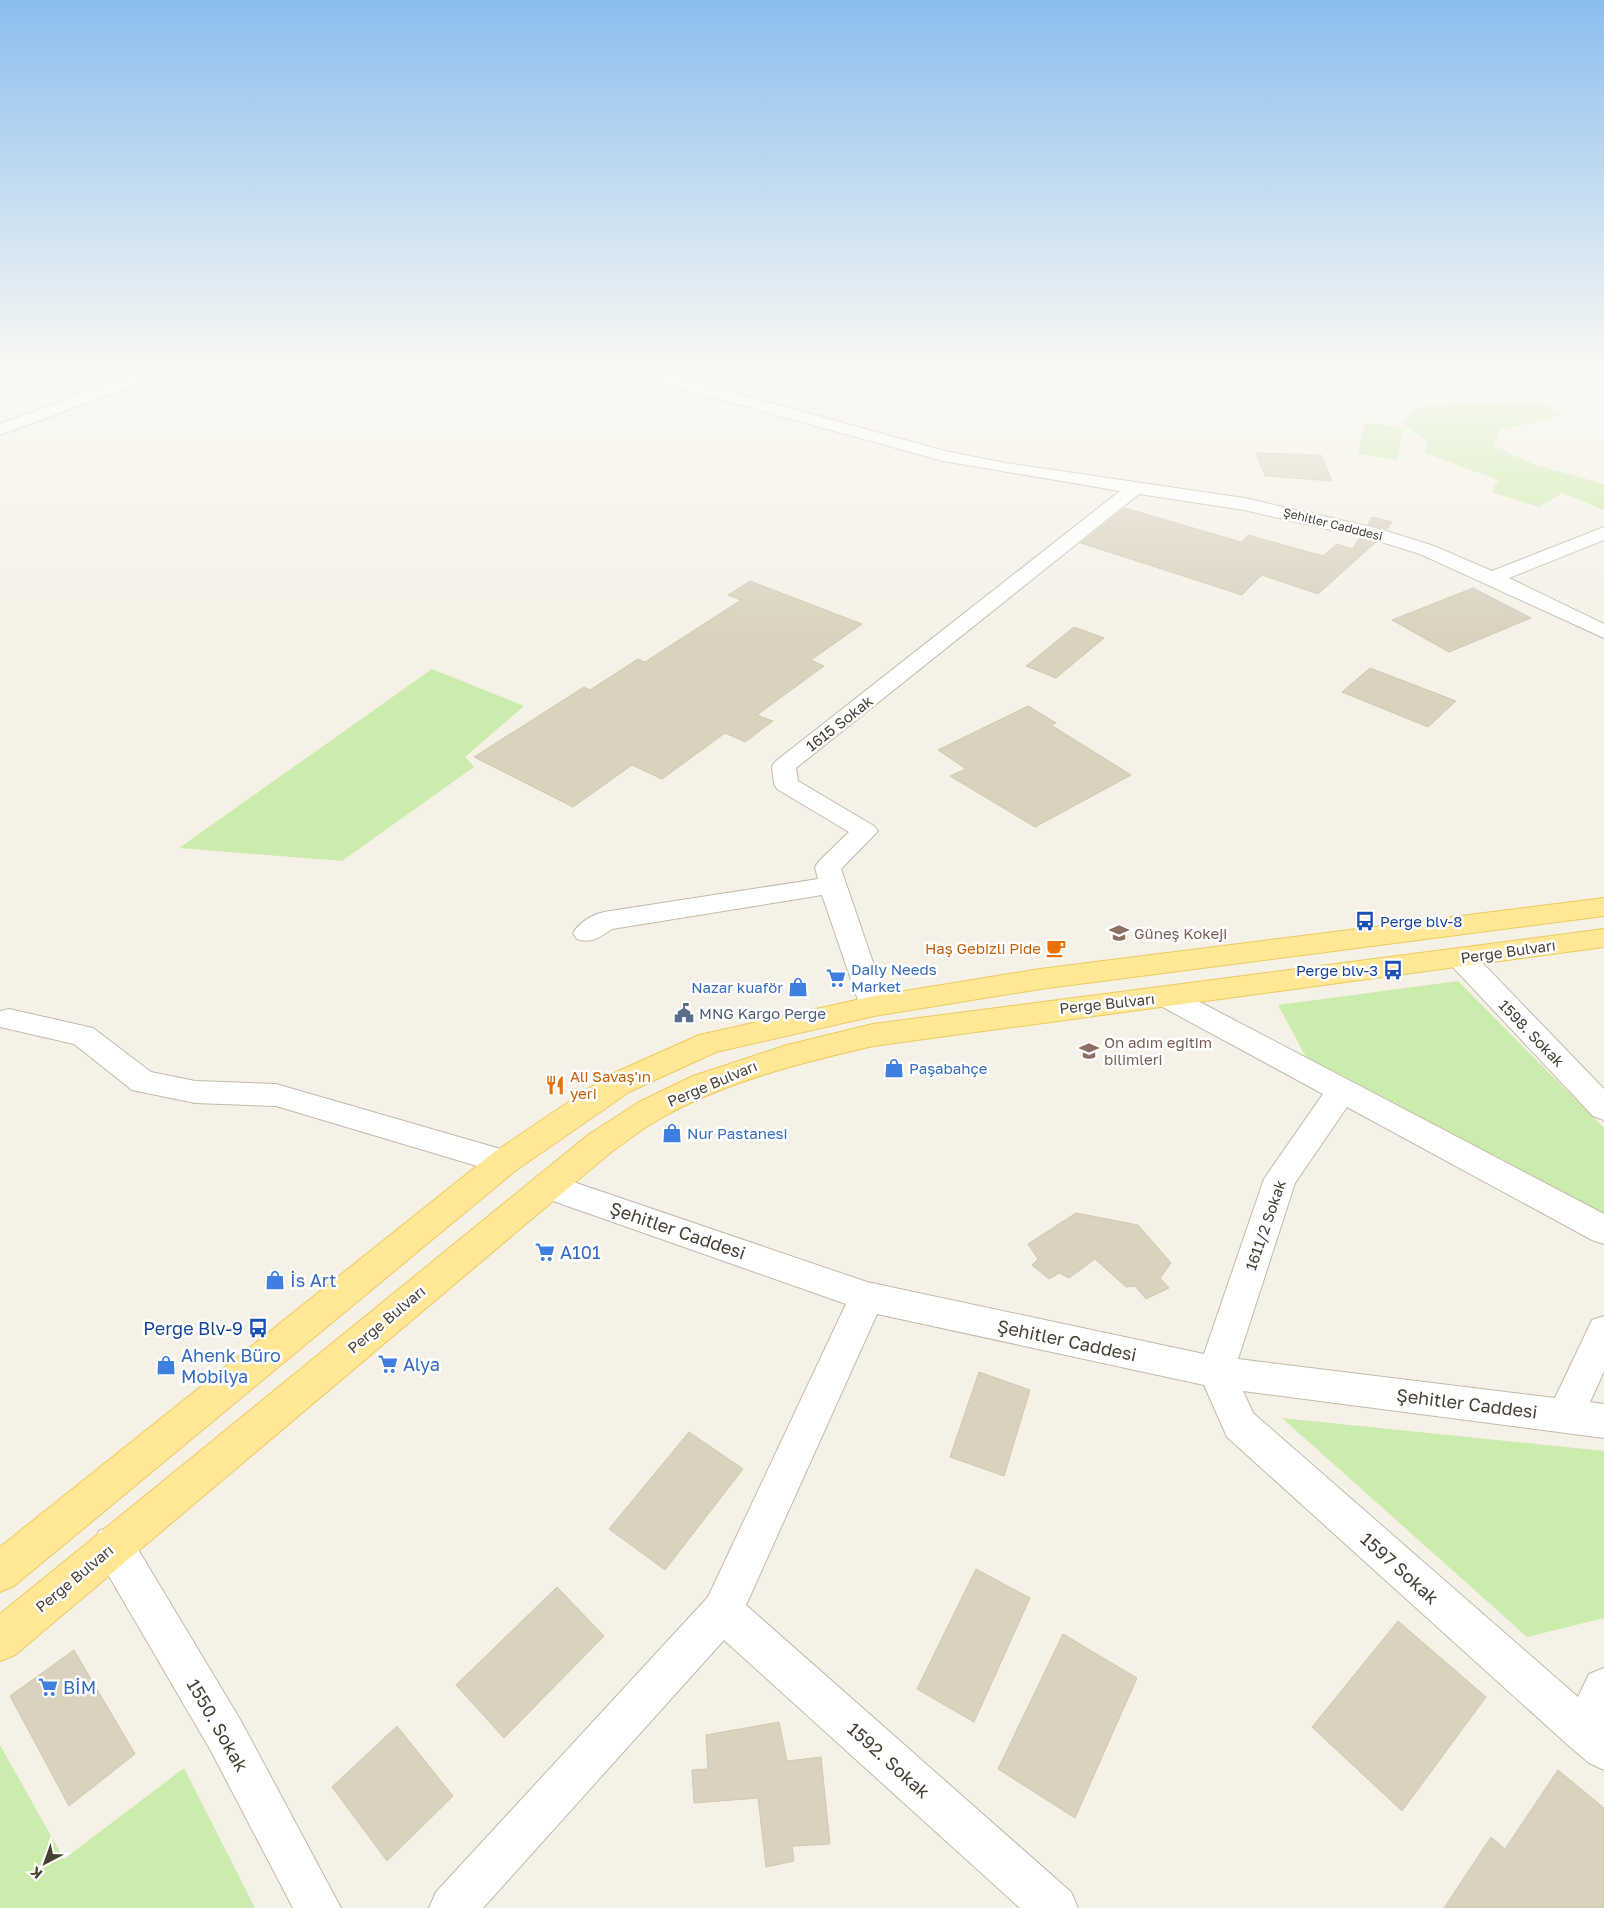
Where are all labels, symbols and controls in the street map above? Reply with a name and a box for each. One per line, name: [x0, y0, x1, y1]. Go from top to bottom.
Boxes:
street label: Şehitler Cadddesi: [1282, 504, 1384, 544]
street label: 1615 Sokak: [802, 691, 876, 755]
bus stop icon: Perge blv-8: [1354, 910, 1376, 932]
place label: Perge blv-8: [1380, 912, 1462, 930]
school or university icon: Güneş Kokeji: [1108, 922, 1130, 944]
place label: Güneş Kokeji: [1134, 924, 1227, 942]
street label: Perge Bulvarı: [1459, 935, 1557, 967]
cafe icon: Haş Gebizli Pide: [1045, 937, 1067, 959]
place label: Haş Gebizli Pide: [925, 939, 1041, 957]
bus stop icon: Perge blv-3: [1382, 959, 1404, 981]
place label: Daily Needs Market: [851, 960, 937, 995]
place label: Perge blv-3: [1296, 961, 1378, 979]
supermarket icon: Daily Needs Market: [825, 967, 847, 989]
shop icon: Nazar kuaför: [787, 976, 809, 998]
place label: Nazar kuaför: [691, 978, 783, 996]
street label: Perge Bulvarı: [1058, 989, 1156, 1017]
street label: 1598. Sokak: [1496, 996, 1569, 1071]
public building icon: MNG Kargo Perge: [673, 1002, 695, 1024]
place label: MNG Kargo Perge: [699, 1004, 826, 1022]
place label: On adım eğitim bilimleri: [1104, 1033, 1212, 1068]
school or university icon: On adım eğitim bilimleri: [1078, 1040, 1100, 1062]
street label: Perge Bulvarı: [664, 1056, 760, 1110]
shop icon: Paşabahçe: [883, 1057, 905, 1079]
place label: Paşabahçe: [909, 1059, 988, 1077]
place label: Ali Savaş'ın yeri: [570, 1067, 651, 1102]
restaurant icon: Ali Savaş'ın yeri: [544, 1074, 566, 1096]
shop icon: Nur Pastanesi: [661, 1122, 683, 1144]
place label: Nur Pastanesi: [687, 1124, 788, 1142]
street label: 1611/2 Sokak: [1241, 1177, 1289, 1273]
street label: Şehitler Caddesi: [607, 1196, 749, 1264]
supermarket icon: A101: [534, 1241, 556, 1263]
place label: A101: [560, 1241, 601, 1263]
shop icon: İs Art: [264, 1269, 286, 1291]
place label: İs Art: [290, 1269, 336, 1291]
street label: Perge Bulvarı: [344, 1281, 428, 1357]
street label: Şehitler Caddesi: [995, 1314, 1139, 1366]
place label: Perge Blv-9: [143, 1317, 243, 1339]
bus stop icon: Perge Blv-9: [247, 1317, 269, 1339]
place label: Ahenk Büro Mobilya: [181, 1344, 281, 1387]
supermarket icon: Alya: [377, 1353, 399, 1375]
place label: Alya: [403, 1353, 440, 1375]
shop icon: Ahenk Büro Mobilya: [155, 1354, 177, 1376]
street label: Şehitler Caddesi: [1395, 1383, 1539, 1423]
street label: 1597 Sokak: [1357, 1527, 1443, 1609]
street label: Perge Bulvarı: [32, 1540, 116, 1616]
street label: 1550. Sokak: [183, 1675, 253, 1775]
supermarket icon: BİM: [37, 1676, 59, 1698]
place label: BİM: [63, 1676, 96, 1698]
street label: 1592. Sokak: [843, 1717, 935, 1803]
north arrow: [20, 1838, 70, 1888]
text: K: [27, 1863, 46, 1883]

